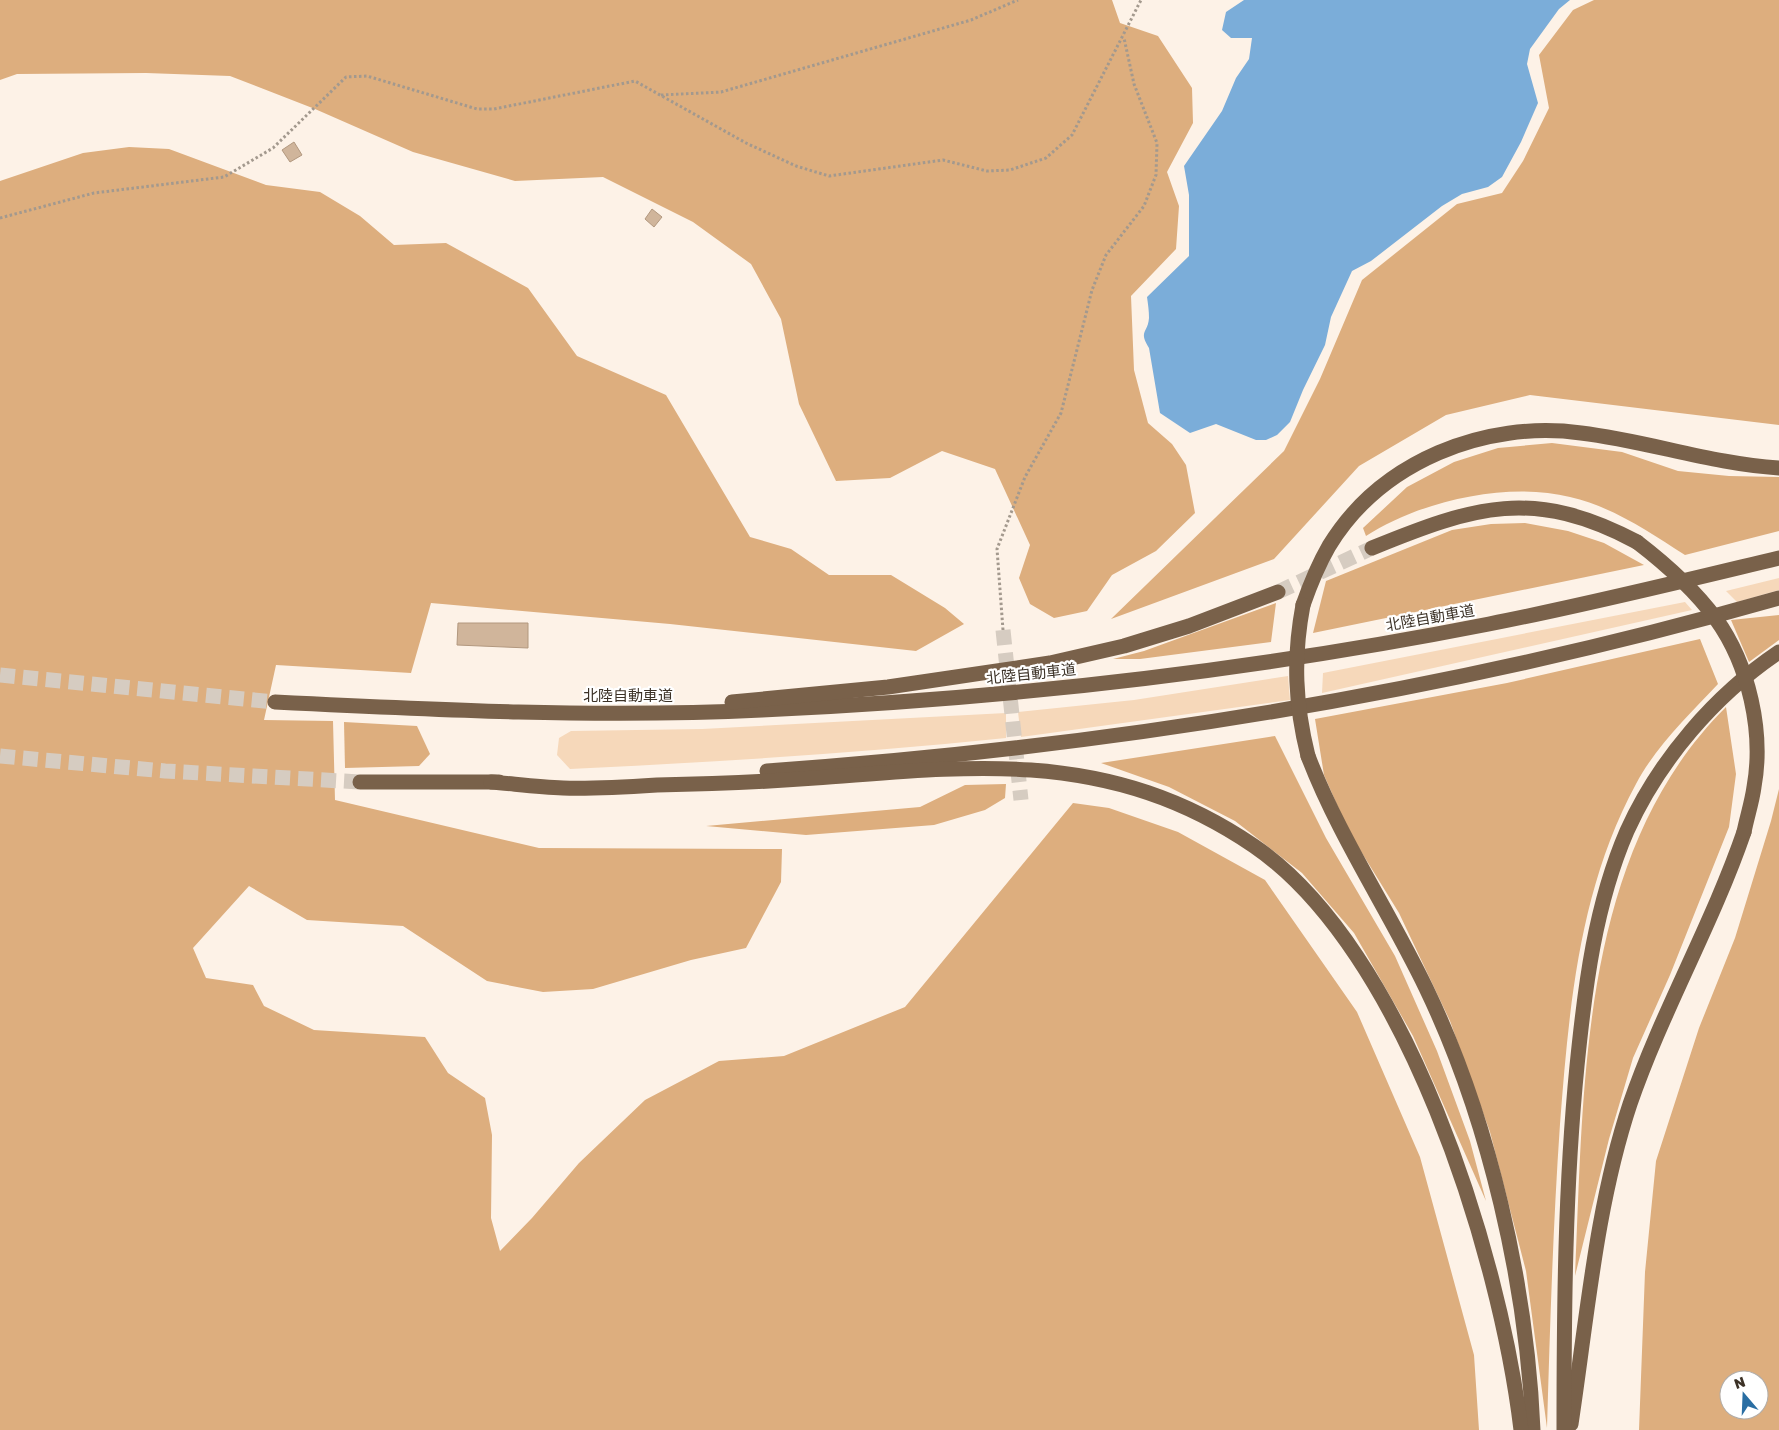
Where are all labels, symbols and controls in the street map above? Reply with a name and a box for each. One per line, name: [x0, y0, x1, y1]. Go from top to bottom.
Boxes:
street label: 北陸自動車道: [1384, 600, 1476, 634]
street label: 北陸自動車道: [985, 659, 1077, 687]
street label: 北陸自動車道: [583, 686, 673, 704]
north arrow: [1719, 1370, 1769, 1420]
text: N: [1732, 1372, 1747, 1392]

